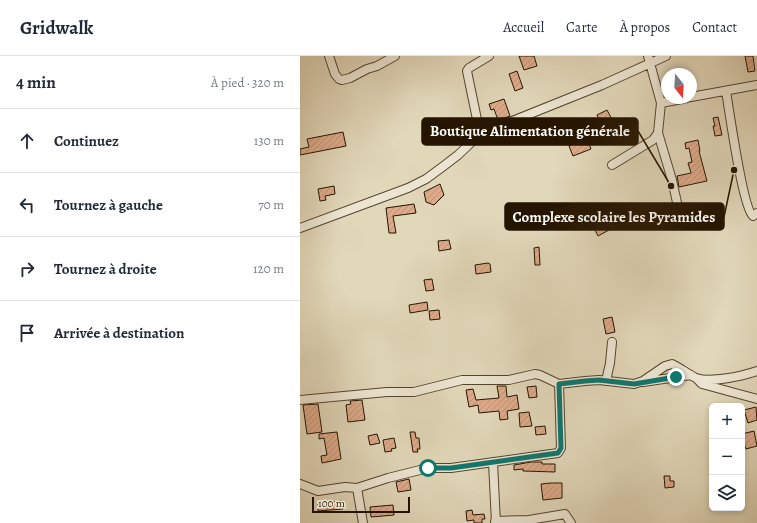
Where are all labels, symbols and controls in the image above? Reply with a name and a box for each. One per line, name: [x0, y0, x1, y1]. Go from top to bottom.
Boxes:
text: Gridwalk: [20, 15, 93, 41]
text: Accueil: [503, 18, 544, 37]
text: Carte: [566, 18, 598, 37]
text: À propos: [620, 18, 670, 37]
text: Contact: [692, 18, 737, 37]
north arrow: [661, 68, 697, 104]
text: 4 min: [16, 71, 56, 94]
text: À pied · 320 m: [211, 74, 284, 91]
callout: Boutique Alimentation générale: [422, 118, 638, 145]
text: Boutique Alimentation générale: [430, 121, 630, 141]
icon: ahead: [16, 130, 38, 152]
text: Continuez: [54, 131, 119, 151]
text: 130 m: [254, 132, 284, 149]
icon: left: [16, 194, 38, 216]
text: Tournez à gauche: [54, 195, 163, 215]
text: 70 m: [258, 196, 284, 213]
callout: Complexe scolaire les Pyramides: [505, 203, 724, 230]
text: Complexe scolaire les Pyramides: [513, 207, 715, 227]
icon: right: [16, 258, 38, 280]
text: Tournez à droite: [54, 259, 157, 279]
text: 120 m: [253, 260, 284, 277]
icon: arrive: [16, 322, 38, 344]
text: Arrivée à destination: [54, 323, 185, 343]
route end: [667, 368, 685, 386]
map controls: [709, 403, 745, 511]
button: +: [709, 403, 745, 439]
button: −: [709, 439, 745, 475]
route start: [419, 459, 437, 477]
button: layers: [709, 475, 745, 511]
scale bar: [312, 495, 410, 514]
text: 100 m: [318, 496, 345, 511]

